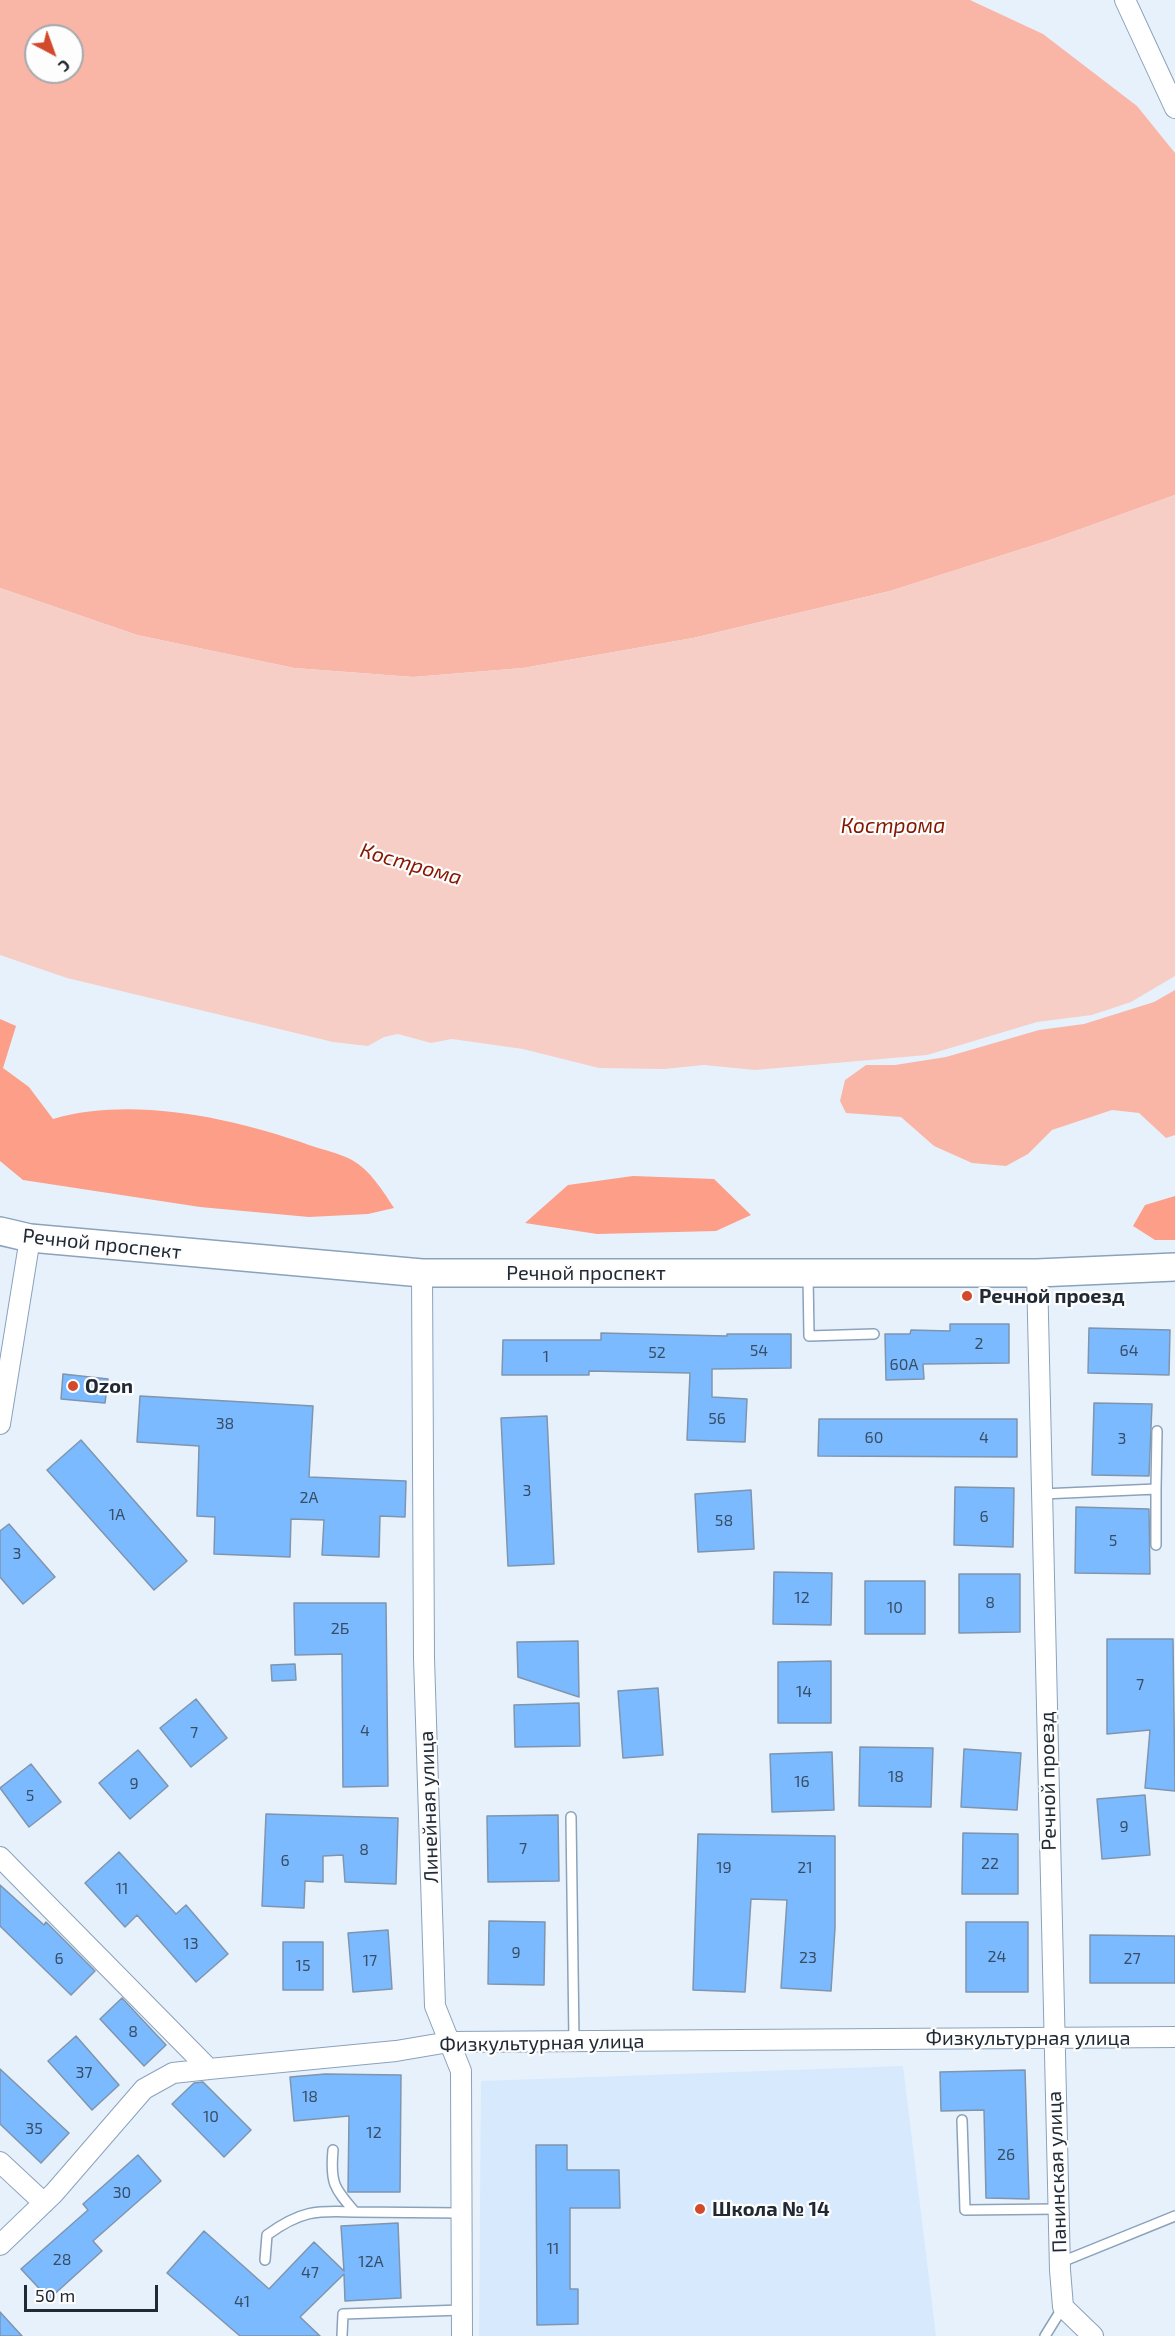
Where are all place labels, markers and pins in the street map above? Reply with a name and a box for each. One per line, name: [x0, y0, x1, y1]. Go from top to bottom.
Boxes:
place label: Речной проезд: [979, 1284, 1124, 1308]
marker: Речной проезд: [960, 1289, 974, 1303]
place label: Ozon: [85, 1374, 133, 1398]
marker: Ozon: [66, 1379, 80, 1393]
place label: Школа № 14: [712, 2197, 830, 2221]
marker: Школа № 14: [693, 2202, 707, 2216]

